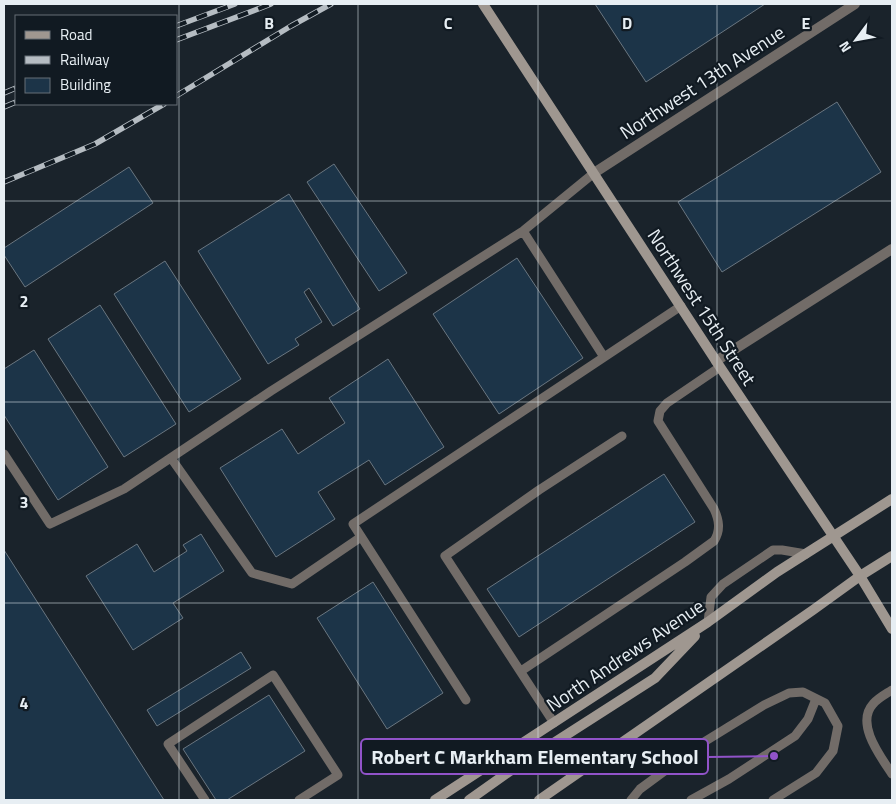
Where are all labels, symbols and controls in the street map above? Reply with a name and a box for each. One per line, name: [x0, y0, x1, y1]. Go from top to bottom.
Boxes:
text: B: [264, 11, 274, 35]
text: C: [444, 11, 453, 35]
text: D: [622, 11, 632, 35]
text: E: [802, 11, 811, 35]
legend: [15, 15, 178, 105]
north arrow: [831, 15, 881, 65]
street label: Northwest 13th Avenue: [614, 17, 790, 146]
text: Road: [60, 23, 92, 46]
text: N: [833, 37, 856, 57]
text: Railway: [60, 48, 110, 71]
text: Building: [60, 73, 111, 96]
street label: Northwest 15th Street: [641, 223, 764, 391]
text: 2: [20, 289, 28, 313]
text: 3: [20, 490, 28, 514]
street label: North Andrews Avenue: [540, 591, 709, 718]
text: 4: [20, 691, 29, 715]
callout: Robert C Markham Elementary School: [361, 739, 708, 774]
text: Robert C Markham Elementary School: [371, 741, 699, 772]

